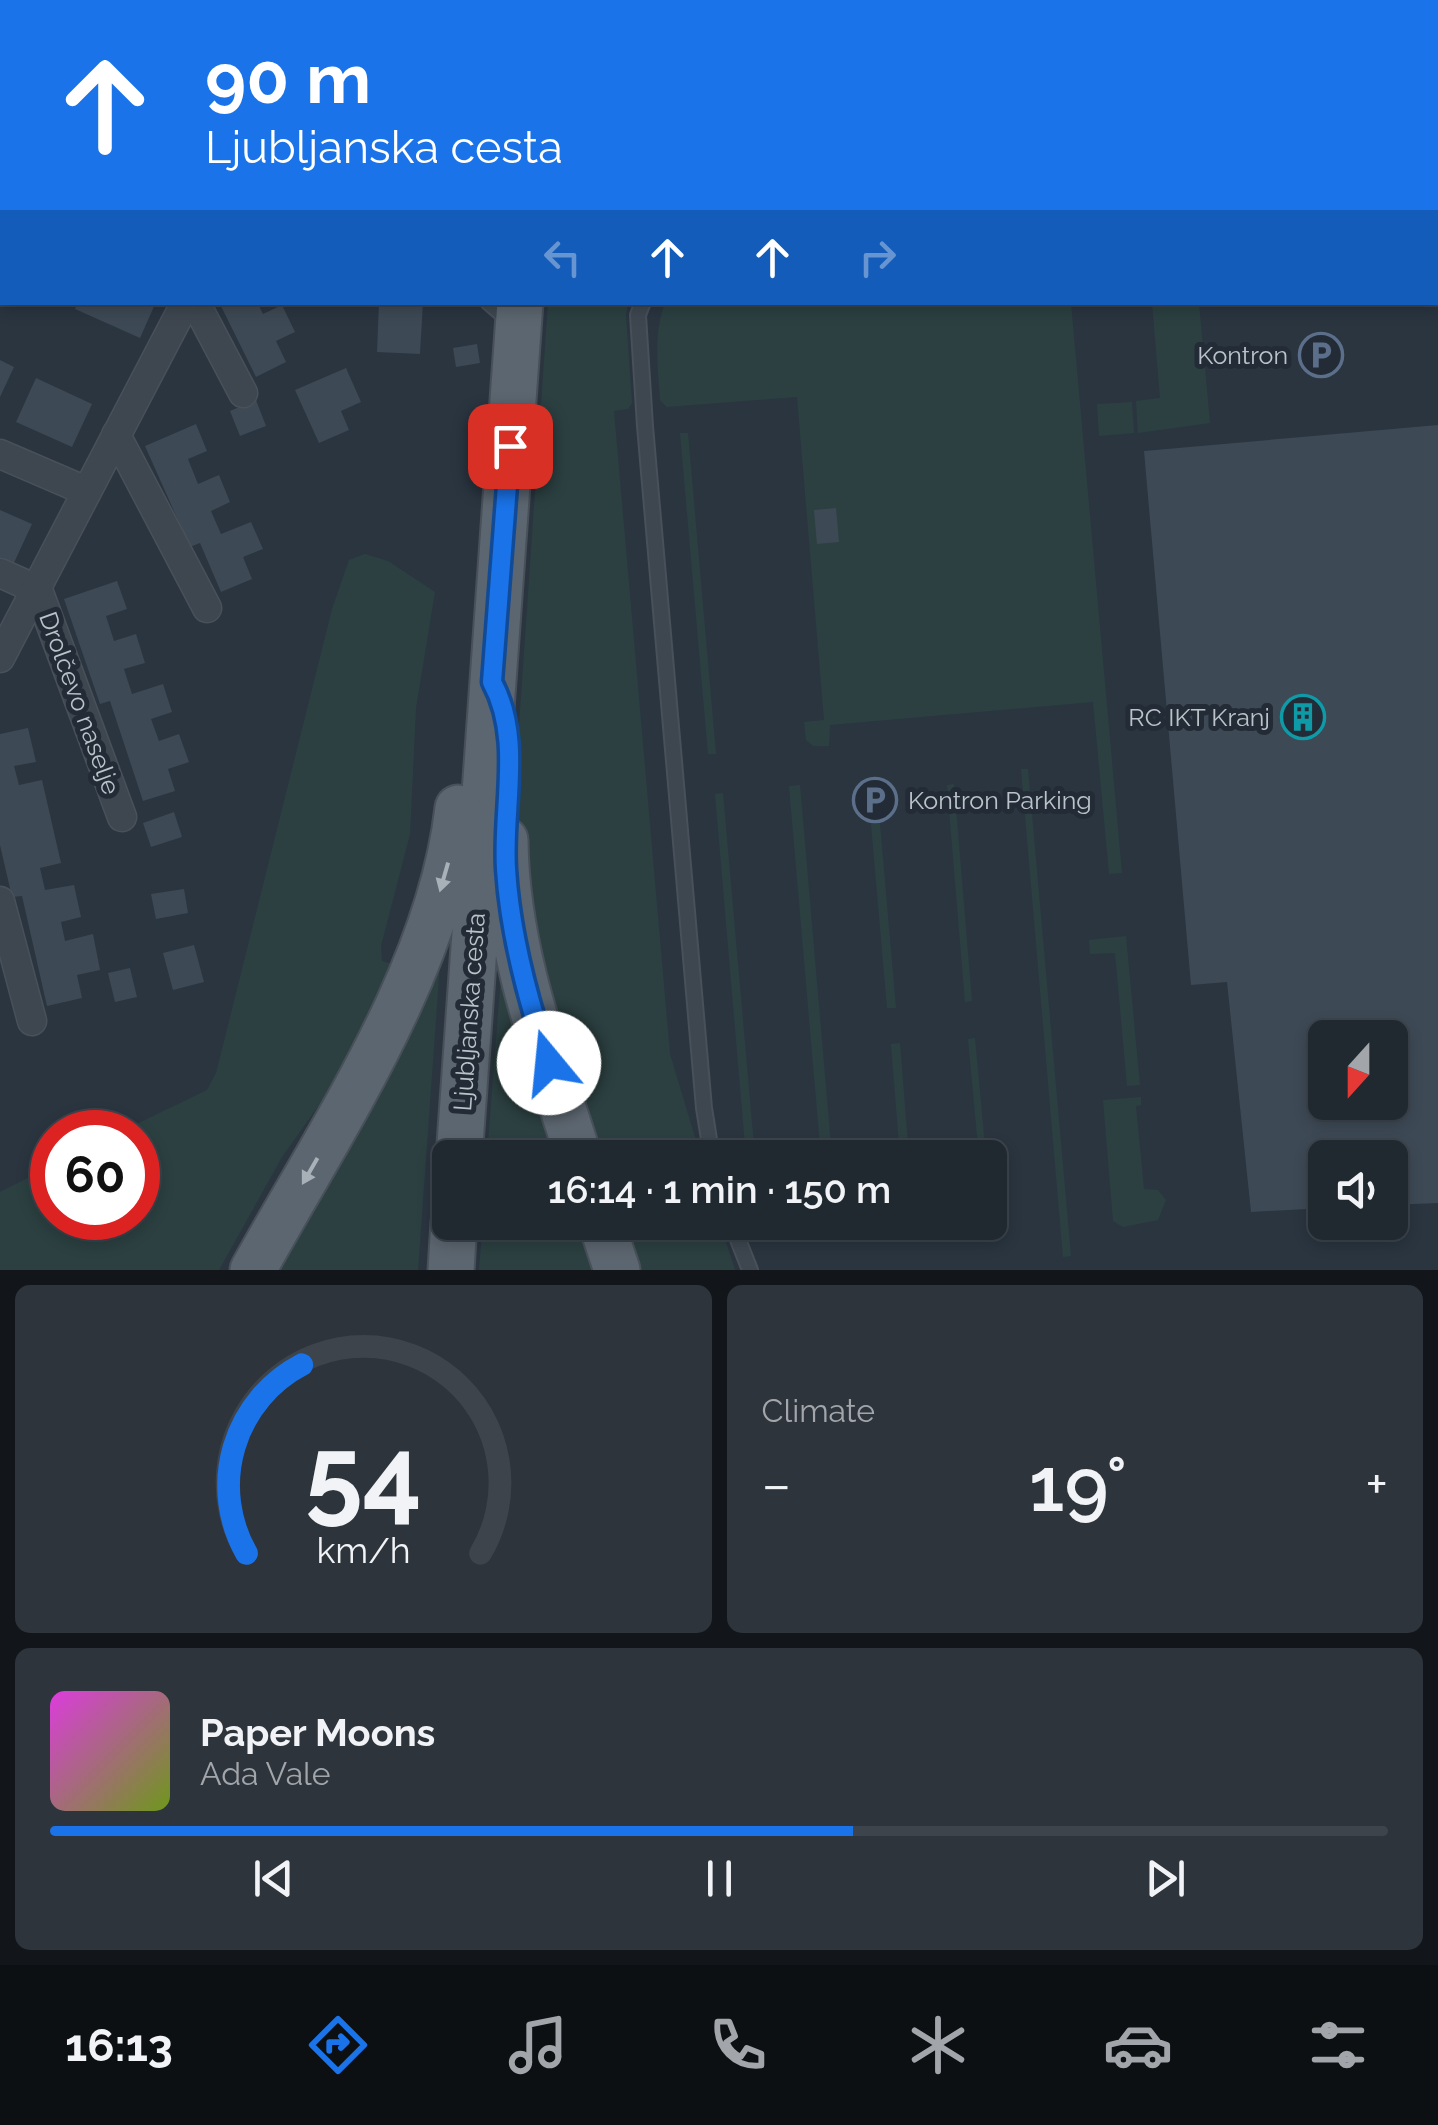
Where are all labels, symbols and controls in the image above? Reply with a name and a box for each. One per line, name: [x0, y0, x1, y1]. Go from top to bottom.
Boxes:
text: 90 m: [205, 37, 371, 119]
icon: ahead: [40, 40, 170, 170]
text: Ljubljanska cesta: [205, 121, 563, 174]
icon: left: [535, 230, 590, 285]
icon: ahead: [640, 230, 695, 285]
icon: ahead: [745, 230, 800, 285]
icon: right: [850, 230, 905, 285]
parking icon: Kontron: [1298, 332, 1344, 378]
place label: Kontron: [1197, 340, 1288, 370]
pin: [468, 404, 553, 489]
icon: arrive: [483, 419, 538, 474]
street label: Drolčevo naselje: [33, 608, 127, 798]
building icon: RC IKT Kranj: [1280, 694, 1326, 740]
place label: RC IKT Kranj: [1128, 702, 1270, 732]
parking icon: Kontron Parking: [852, 777, 898, 823]
place label: Kontron Parking: [908, 785, 1092, 815]
one-way arrow: [436, 862, 451, 892]
street label: Ljubljanska cesta: [447, 912, 491, 1112]
position arrow: [497, 1011, 601, 1115]
north arrow: [1308, 1020, 1408, 1120]
map controls: [1308, 1020, 1408, 1240]
speed limit sign: 60: [30, 1110, 160, 1240]
button: sound: [1308, 1140, 1408, 1240]
one-way arrow: [302, 1157, 319, 1185]
text: 16:14 · 1 min · 150 m: [548, 1167, 891, 1212]
text: Climate: [762, 1392, 875, 1429]
text: 54: [305, 1413, 422, 1535]
text: 19°: [1029, 1440, 1127, 1529]
text: −: [762, 1452, 791, 1517]
text: +: [1365, 1452, 1388, 1517]
text: km/h: [316, 1529, 410, 1571]
text: Paper Moons: [200, 1710, 435, 1755]
text: Ada Vale: [200, 1755, 331, 1792]
icon: previous: [246, 1851, 301, 1906]
icon: pause: [692, 1851, 747, 1906]
icon: next: [1138, 1851, 1193, 1906]
icon: directions: [303, 2010, 373, 2080]
icon: music: [503, 2010, 573, 2080]
icon: phone: [703, 2010, 773, 2080]
icon: climate: [903, 2010, 973, 2080]
icon: car: [1103, 2010, 1173, 2080]
icon: filters: [1303, 2010, 1373, 2080]
text: 16:13: [65, 2019, 173, 2072]

